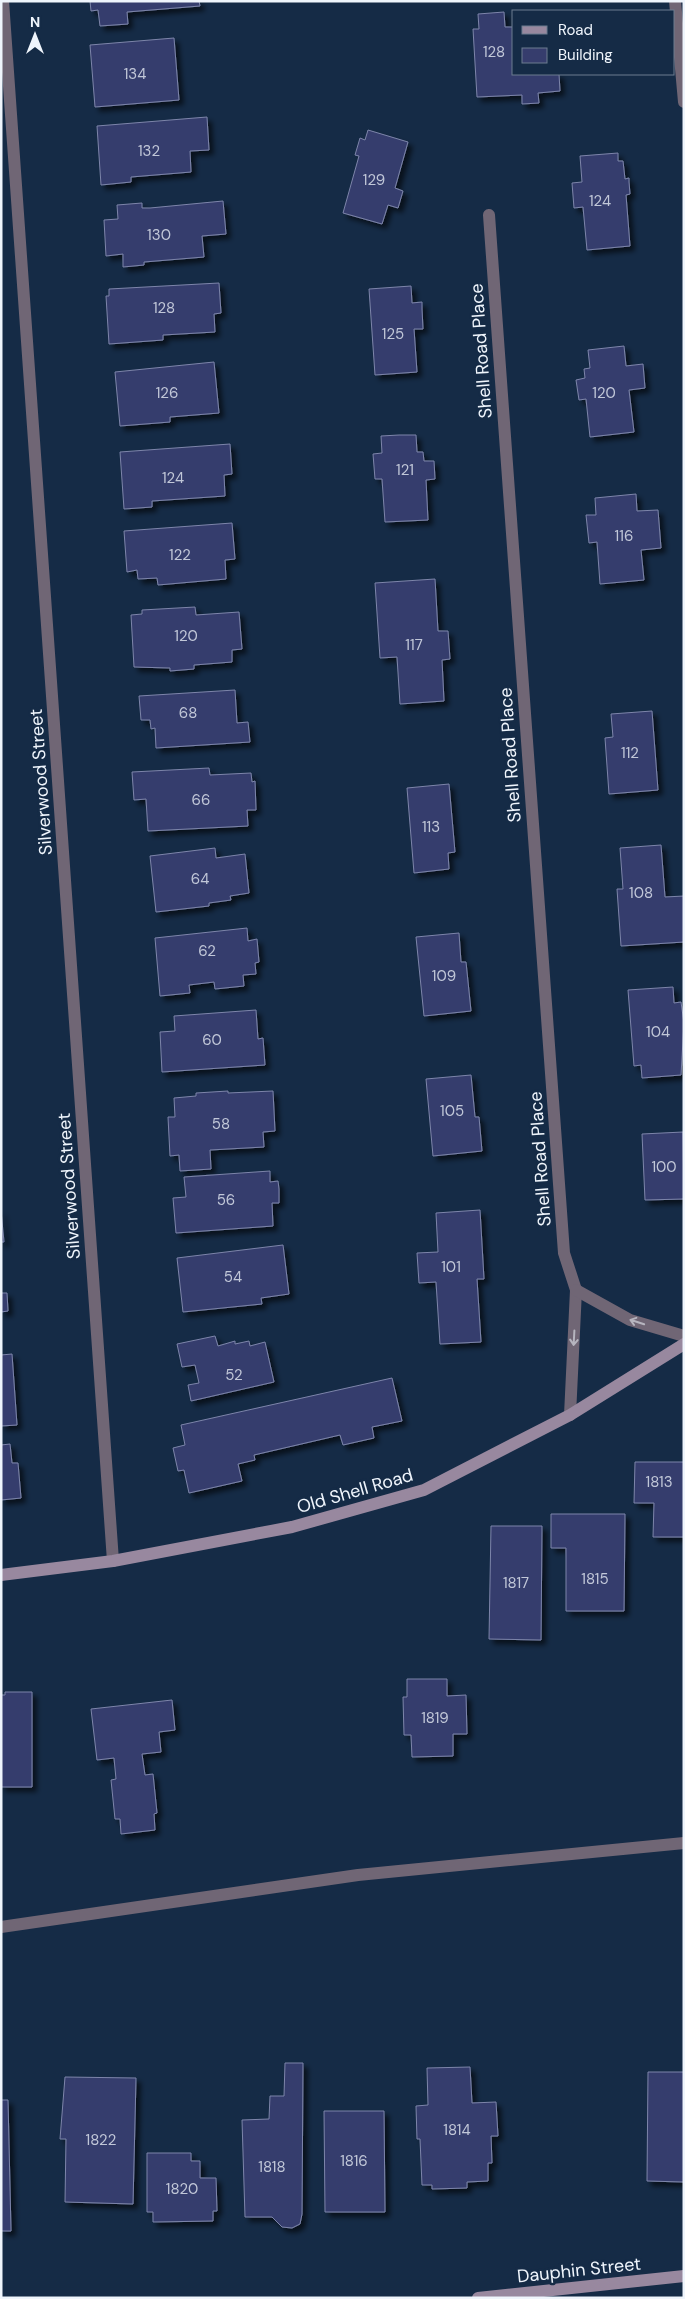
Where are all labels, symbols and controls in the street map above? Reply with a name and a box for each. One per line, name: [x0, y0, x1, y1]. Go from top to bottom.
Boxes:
north arrow: [10, 10, 60, 60]
legend: [512, 10, 675, 75]
text: N: [30, 13, 40, 31]
text: Road: [558, 20, 593, 40]
house number: 128: [483, 42, 505, 62]
text: Building: [558, 45, 613, 65]
house number: 134: [124, 64, 146, 84]
house number: 132: [138, 141, 160, 161]
house number: 129: [363, 170, 385, 190]
house number: 124: [589, 191, 611, 211]
house number: 130: [147, 225, 171, 245]
street label: Shell Road Place: [464, 283, 498, 419]
house number: 128: [153, 298, 175, 318]
house number: 125: [382, 324, 404, 344]
house number: 126: [156, 383, 178, 403]
house number: 120: [592, 383, 616, 403]
house number: 121: [396, 460, 414, 480]
house number: 124: [162, 468, 184, 488]
house number: 116: [615, 526, 633, 546]
house number: 122: [169, 545, 191, 565]
house number: 120: [174, 626, 198, 646]
house number: 117: [405, 635, 423, 655]
street label: Shell Road Place: [493, 687, 527, 823]
house number: 68: [179, 703, 197, 723]
street label: Silverwood Street: [24, 708, 58, 856]
house number: 112: [621, 743, 639, 763]
house number: 66: [192, 790, 210, 810]
house number: 113: [422, 817, 440, 837]
house number: 64: [191, 869, 209, 889]
house number: 108: [629, 883, 653, 903]
house number: 62: [198, 941, 216, 961]
house number: 109: [432, 966, 456, 986]
house number: 104: [646, 1022, 670, 1042]
house number: 60: [202, 1030, 222, 1050]
street label: Shell Road Place: [523, 1091, 557, 1227]
house number: 105: [440, 1101, 464, 1121]
street label: Silverwood Street: [52, 1112, 86, 1260]
house number: 58: [212, 1114, 230, 1134]
house number: 100: [651, 1157, 677, 1177]
house number: 56: [217, 1190, 235, 1210]
house number: 101: [441, 1257, 461, 1277]
house number: 54: [224, 1267, 242, 1287]
one-way arrow: [630, 1317, 645, 1326]
one-way arrow: [569, 1330, 578, 1346]
house number: 52: [225, 1365, 243, 1385]
street label: Old Shell Road: [294, 1463, 416, 1519]
house number: 1813: [645, 1472, 673, 1492]
house number: 1815: [581, 1569, 609, 1589]
house number: 1817: [503, 1573, 529, 1593]
house number: 1819: [421, 1708, 449, 1728]
house number: 1814: [443, 2120, 471, 2140]
house number: 1822: [86, 2130, 116, 2150]
house number: 1816: [340, 2151, 368, 2171]
house number: 1818: [258, 2157, 286, 2177]
house number: 1820: [166, 2179, 198, 2199]
street label: Dauphin Street: [516, 2252, 642, 2288]

